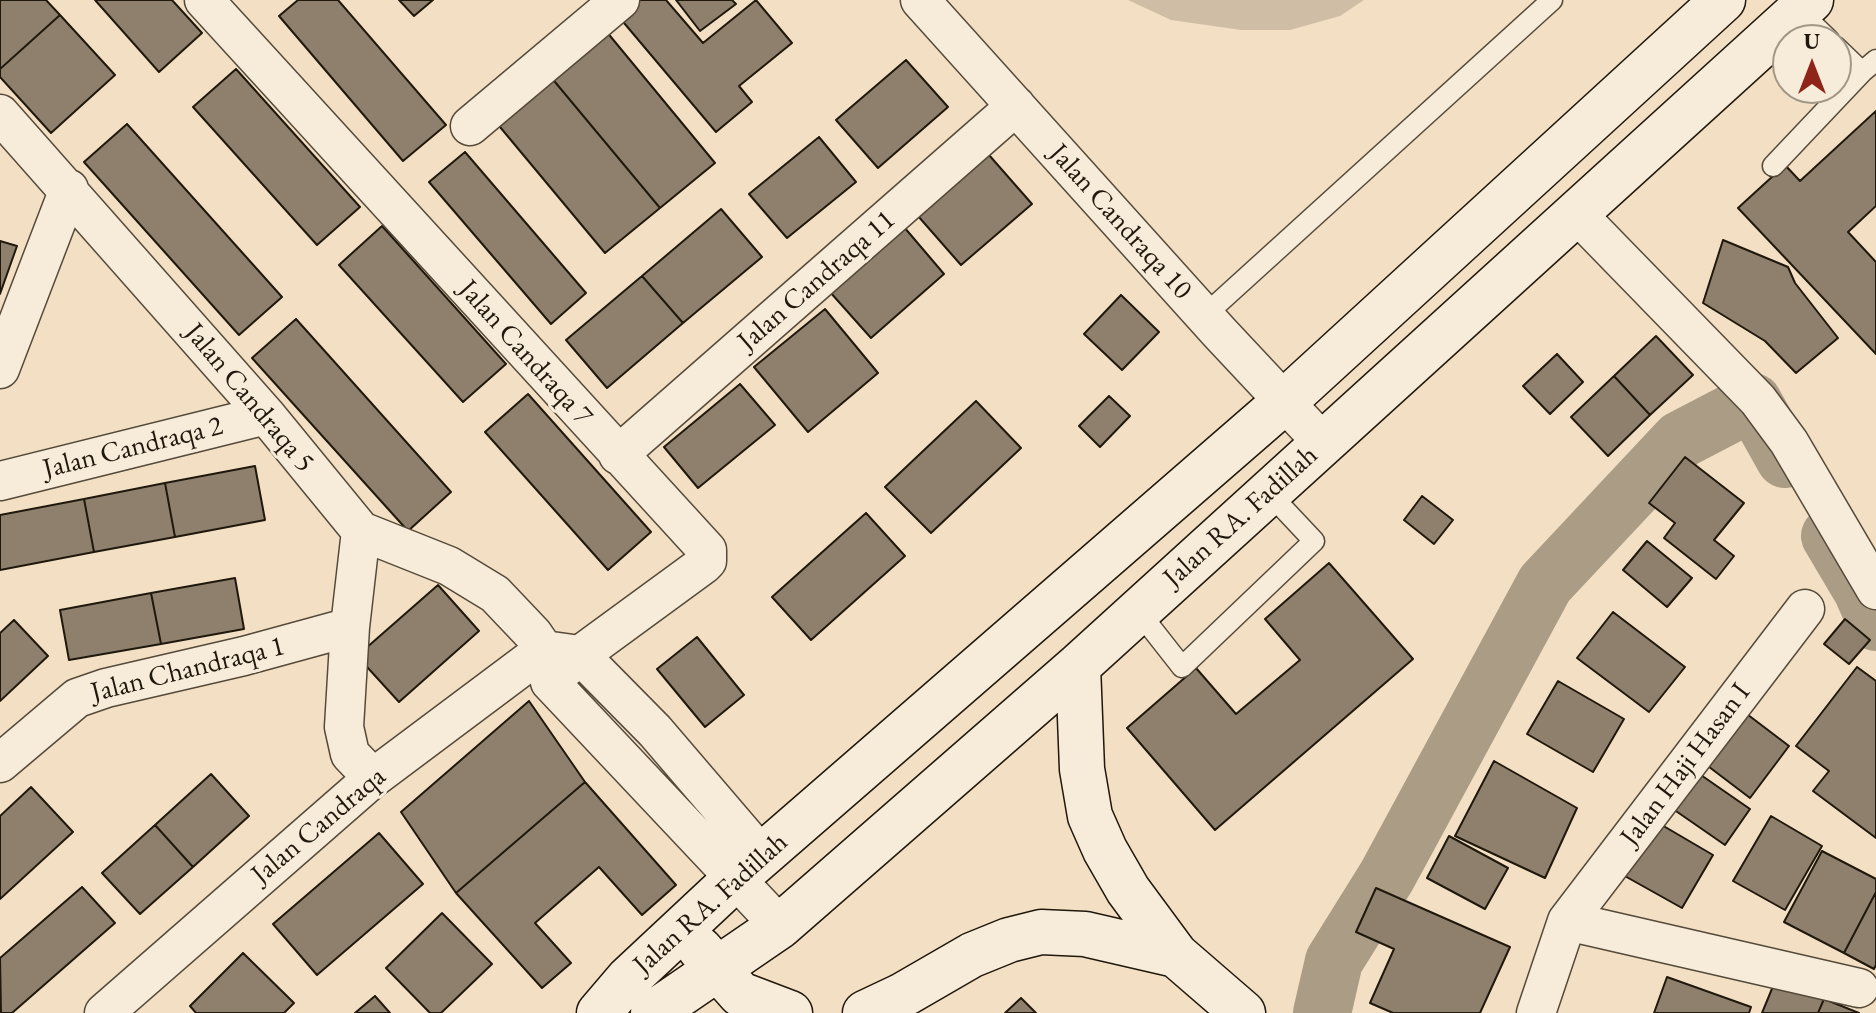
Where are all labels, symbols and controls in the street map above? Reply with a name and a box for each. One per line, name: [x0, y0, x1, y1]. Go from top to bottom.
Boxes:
north arrow: [1772, 24, 1852, 104]
text: U: [1804, 27, 1820, 56]
street label: Jalan Candraqa 10: [1041, 137, 1199, 307]
street label: Jalan Candraqa 11: [732, 204, 902, 358]
street label: Jalan Candraqa 7: [451, 273, 599, 433]
street label: Jalan Candraqa 5: [177, 317, 321, 479]
street label: Jalan Candraqa 2: [40, 409, 226, 487]
street label: Jalan RA. Fadillah: [1157, 439, 1325, 595]
street label: Jalan Chandraqa 1: [88, 630, 288, 710]
street label: Jalan Haji Hasan I: [1614, 677, 1758, 853]
street label: Jalan Candraqa: [245, 760, 393, 892]
street label: Jalan RA. Fadillah: [627, 826, 795, 982]

